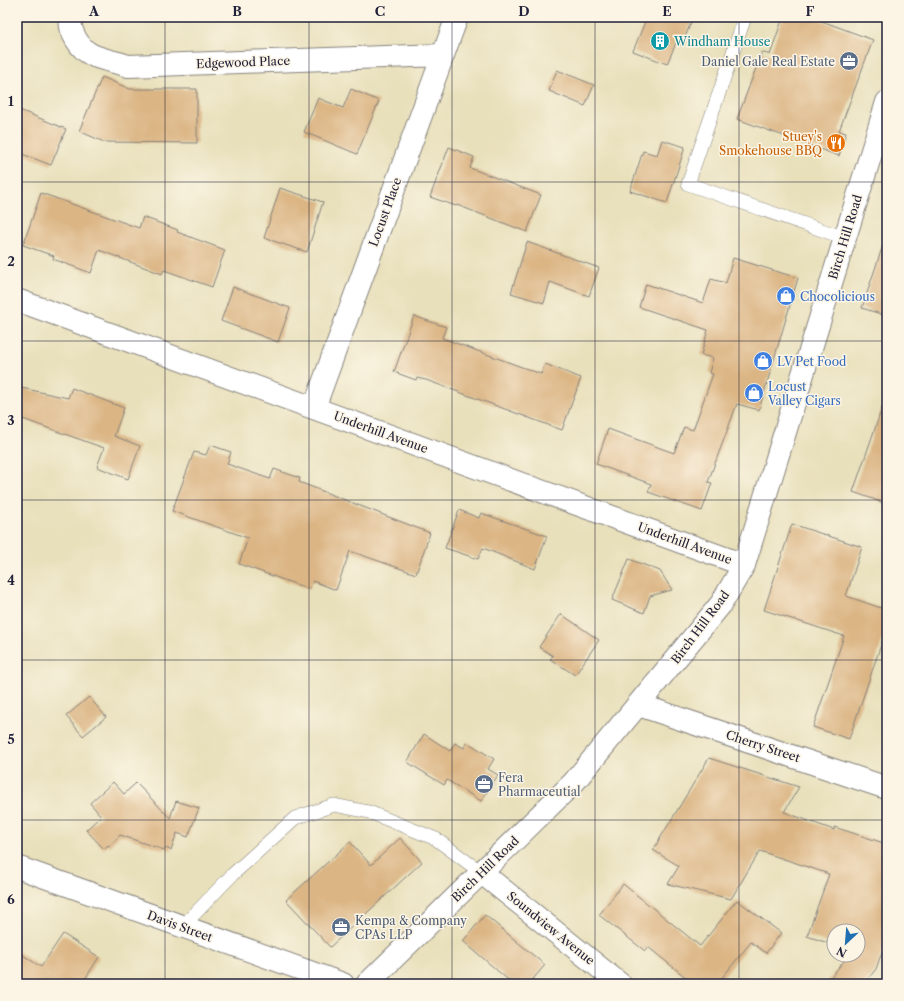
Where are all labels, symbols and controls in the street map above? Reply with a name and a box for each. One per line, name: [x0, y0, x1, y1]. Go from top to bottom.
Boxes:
text: A: [88, 3, 100, 19]
text: B: [232, 3, 242, 19]
text: C: [375, 3, 385, 19]
text: D: [518, 3, 530, 19]
text: E: [662, 3, 672, 19]
text: F: [806, 3, 815, 19]
building icon: Windham House: [649, 30, 671, 52]
place label: Windham House: [673, 34, 771, 49]
office icon: Daniel Gale Real Estate: [838, 50, 860, 72]
street label: Edgewood Place: [196, 53, 291, 71]
place label: Daniel Gale Real Estate: [701, 54, 835, 69]
text: 1: [8, 93, 14, 109]
place label: Stuey's Smokehouse BBQ: [719, 129, 822, 158]
restaurant icon: Stuey's Smokehouse BBQ: [825, 132, 847, 154]
street label: Locust Place: [366, 175, 405, 249]
street label: Birch Hill Road: [825, 192, 865, 281]
text: 2: [7, 253, 15, 269]
shop icon: Chocolicious: [775, 285, 797, 307]
place label: Chocolicious: [800, 289, 875, 304]
shop icon: LV Pet Food: [752, 350, 774, 372]
place label: LV Pet Food: [777, 354, 847, 369]
place label: Locust Valley Cigars: [767, 379, 841, 408]
shop icon: Locust Valley Cigars: [743, 382, 765, 404]
street label: Underhill Avenue: [332, 408, 430, 456]
text: 3: [7, 412, 15, 428]
street label: Underhill Avenue: [636, 519, 734, 567]
text: 4: [7, 572, 15, 588]
street label: Birch Hill Road: [668, 587, 733, 667]
street label: Cherry Street: [724, 727, 803, 765]
text: 5: [7, 731, 15, 747]
place label: Fera Pharmaceutial: [498, 770, 581, 799]
office icon: Fera Pharmaceutial: [473, 773, 495, 795]
street label: Birch Hill Road: [448, 833, 522, 905]
street label: Soundview Avenue: [504, 888, 598, 968]
text: 6: [7, 891, 15, 907]
street label: Davis Street: [145, 907, 215, 945]
place label: Kempa & Company CPAs LLP: [355, 913, 467, 942]
office icon: Kempa & Company CPAs LLP: [330, 916, 352, 938]
north arrow: [826, 923, 866, 963]
text: N: [834, 943, 849, 960]

